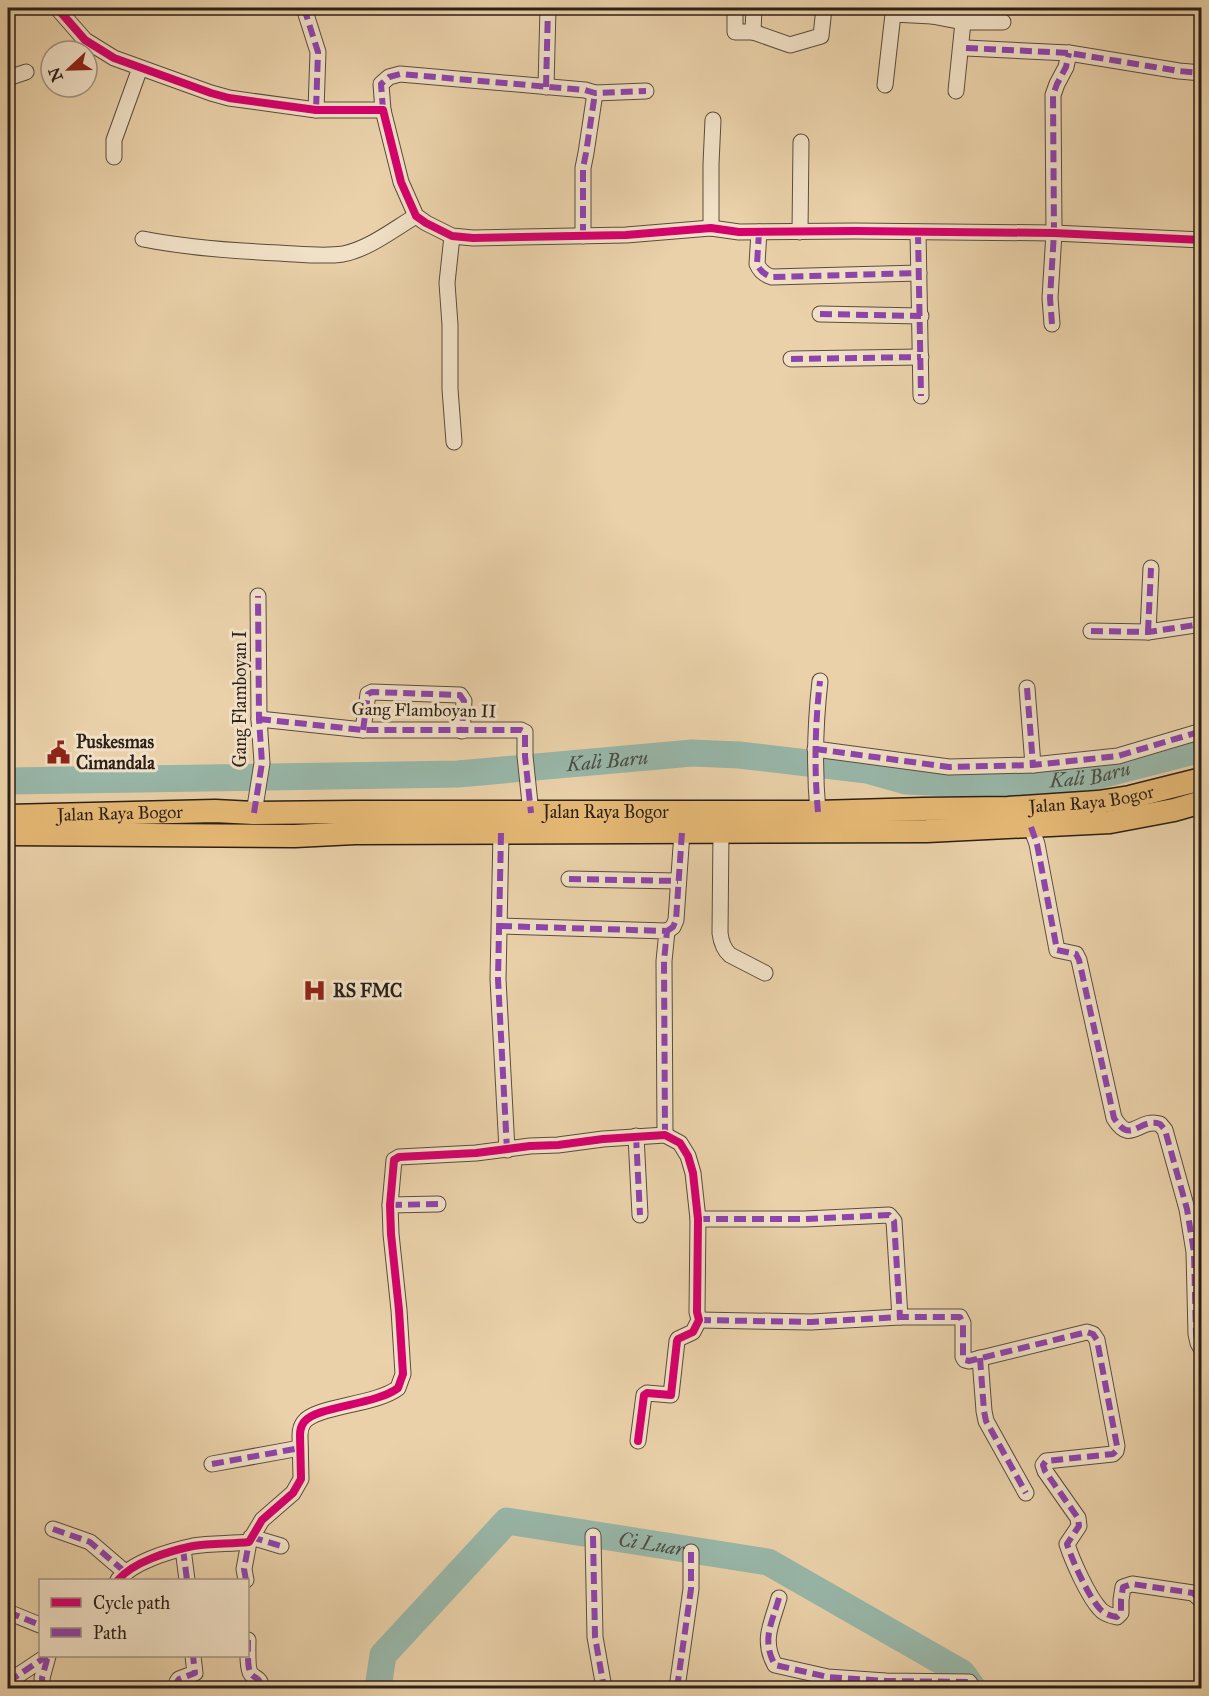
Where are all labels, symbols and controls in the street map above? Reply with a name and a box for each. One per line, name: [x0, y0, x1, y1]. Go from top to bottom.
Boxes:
north arrow: [39, 39, 99, 99]
text: N: [44, 64, 67, 84]
street label: Gang Flamboyan I: [229, 630, 252, 768]
street label: Gang Flamboyan II: [351, 698, 497, 723]
place label: Puskesmas Cimandala: [76, 731, 155, 774]
public building icon: Puskesmas Cimandala: [45, 739, 71, 765]
water label: Kali Baru: [565, 745, 649, 776]
water label: Kali Baru: [1047, 756, 1133, 793]
street label: Jalan Raya Bogor: [1026, 780, 1156, 819]
street label: Jalan Raya Bogor: [55, 801, 183, 827]
street label: Jalan Raya Bogor: [541, 801, 669, 824]
hospital icon: RS FMC: [302, 978, 328, 1004]
place label: RS FMC: [333, 980, 402, 1002]
water label: Ci Luar: [617, 1527, 688, 1561]
legend: [39, 1579, 249, 1657]
text: Cycle path: [93, 1592, 170, 1614]
text: Path: [93, 1622, 127, 1644]

